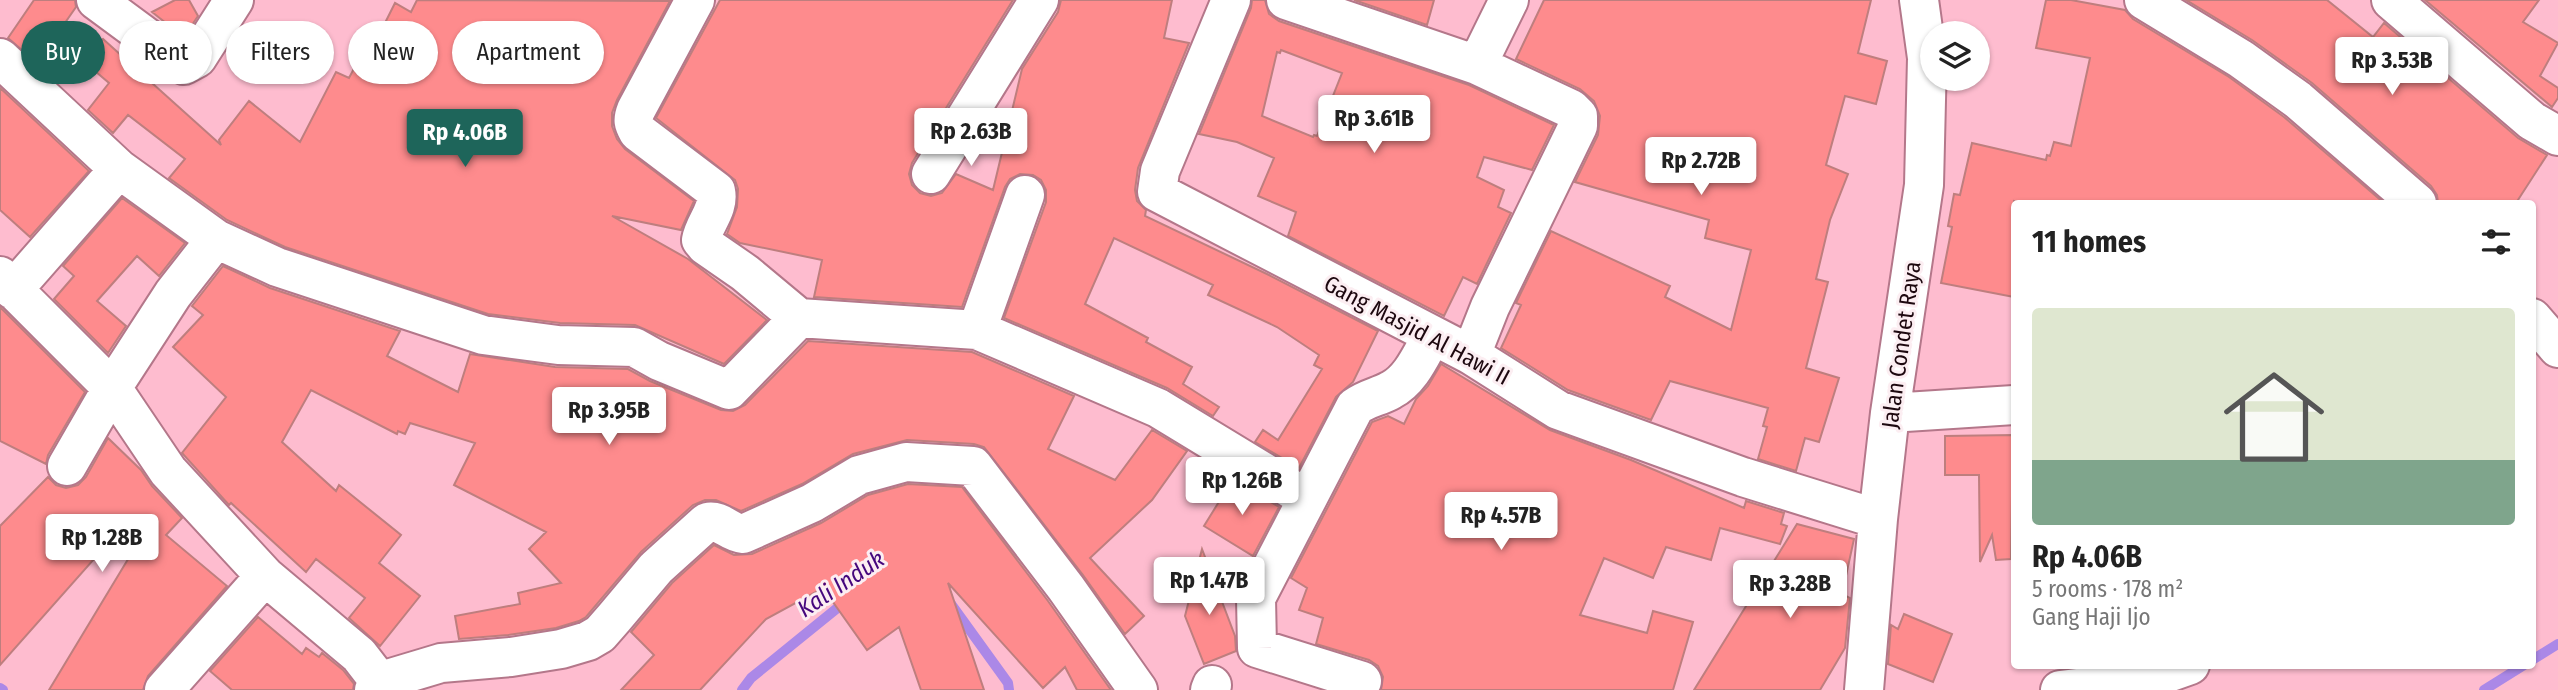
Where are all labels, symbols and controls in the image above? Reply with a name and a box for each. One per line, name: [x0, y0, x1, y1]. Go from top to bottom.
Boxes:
chip: Buy: [21, 21, 105, 84]
chip: Rent: [119, 21, 212, 84]
chip: Filters: [226, 21, 334, 84]
chip: New: [348, 21, 438, 84]
chip: Apartment: [452, 21, 604, 84]
map controls: [1920, 21, 1990, 91]
button: layers: [1920, 21, 1990, 91]
pin: Rp 3.53B: [2320, 38, 2464, 97]
text: Rp 3.53B: [2351, 46, 2433, 74]
pin: Rp 3.61B: [1302, 96, 1446, 155]
text: Rp 3.61B: [1334, 104, 1414, 132]
pin: Rp 2.63B: [899, 108, 1043, 168]
pin: Rp 4.06B: [393, 110, 537, 169]
text: Rp 2.63B: [930, 117, 1012, 145]
text: Rp 4.06B: [423, 118, 507, 146]
pin: Rp 2.72B: [1629, 138, 1773, 197]
text: Rp 2.72B: [1661, 146, 1741, 174]
icon: filters: [2477, 223, 2515, 261]
text: 11 homes: [2032, 224, 2146, 260]
street label: Jalan Condet Raya: [1875, 260, 1927, 430]
street label: Gang Masjid Al Hawi II: [1319, 269, 1515, 391]
icon: home: [2211, 354, 2337, 480]
pin: Rp 3.95B: [537, 388, 681, 447]
text: Rp 3.95B: [568, 396, 650, 424]
pin: Rp 1.26B: [1170, 458, 1314, 517]
text: Rp 1.26B: [1202, 466, 1282, 494]
pin: Rp 4.57B: [1429, 492, 1573, 552]
text: Rp 4.57B: [1461, 501, 1541, 529]
pin: Rp 1.28B: [30, 514, 174, 574]
text: Rp 1.28B: [62, 523, 142, 551]
text: Rp 4.06B: [2032, 539, 2142, 575]
water label: Kali Induk: [792, 545, 890, 623]
pin: Rp 1.47B: [1137, 558, 1281, 617]
pin: Rp 3.28B: [1718, 560, 1862, 620]
text: Rp 1.47B: [1170, 566, 1248, 594]
text: Rp 3.28B: [1749, 569, 1831, 597]
text: 5 rooms · 178 m²: [2032, 575, 2183, 603]
text: Gang Haji Ijo: [2032, 603, 2151, 631]

